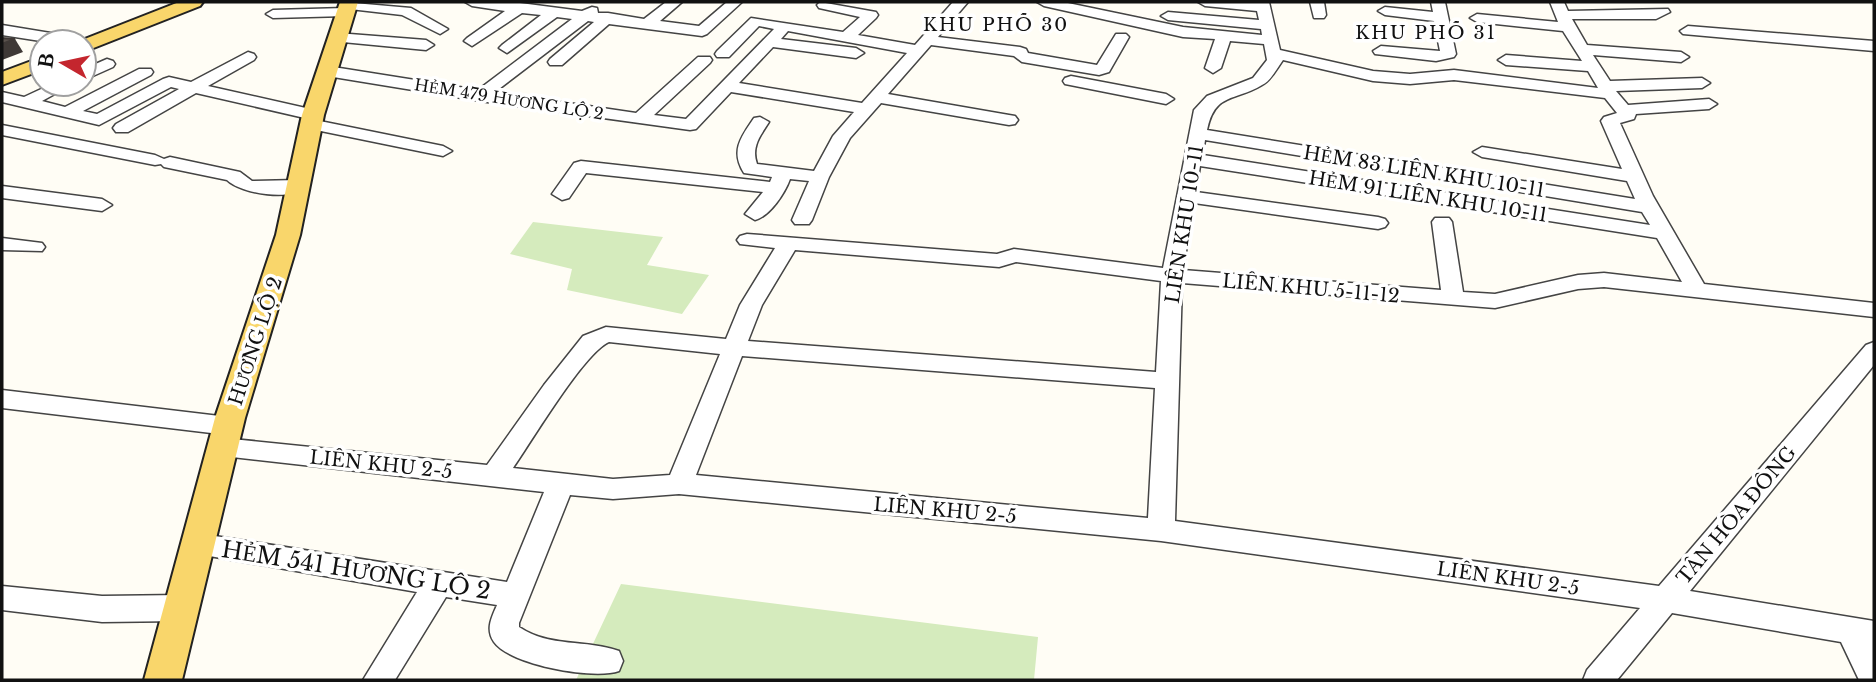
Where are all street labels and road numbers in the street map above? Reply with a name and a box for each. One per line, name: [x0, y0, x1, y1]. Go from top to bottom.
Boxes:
street label: HẺM 479 HƯƠNG LỘ 2: [413, 74, 605, 124]
street label: HẺM 83 LIÊN KHU 10-11: [1302, 141, 1546, 202]
street label: LIÊN KHU 10-11: [1161, 143, 1208, 305]
street label: HẺM 91 LIÊN KHU 10-11: [1307, 166, 1549, 227]
street label: LIÊN KHU 5-11-12: [1221, 269, 1401, 308]
street label: HƯƠNG LỘ 2: [224, 274, 287, 408]
street label: TÂN HÒA ĐÔNG: [1672, 441, 1801, 589]
street label: LIÊN KHU 2-5: [308, 446, 454, 483]
street label: LIÊN KHU 2-5: [872, 493, 1017, 528]
street label: HẺM 541 HƯƠNG LỘ 2: [220, 534, 493, 605]
street label: LIÊN KHU 2-5: [1435, 557, 1581, 600]

